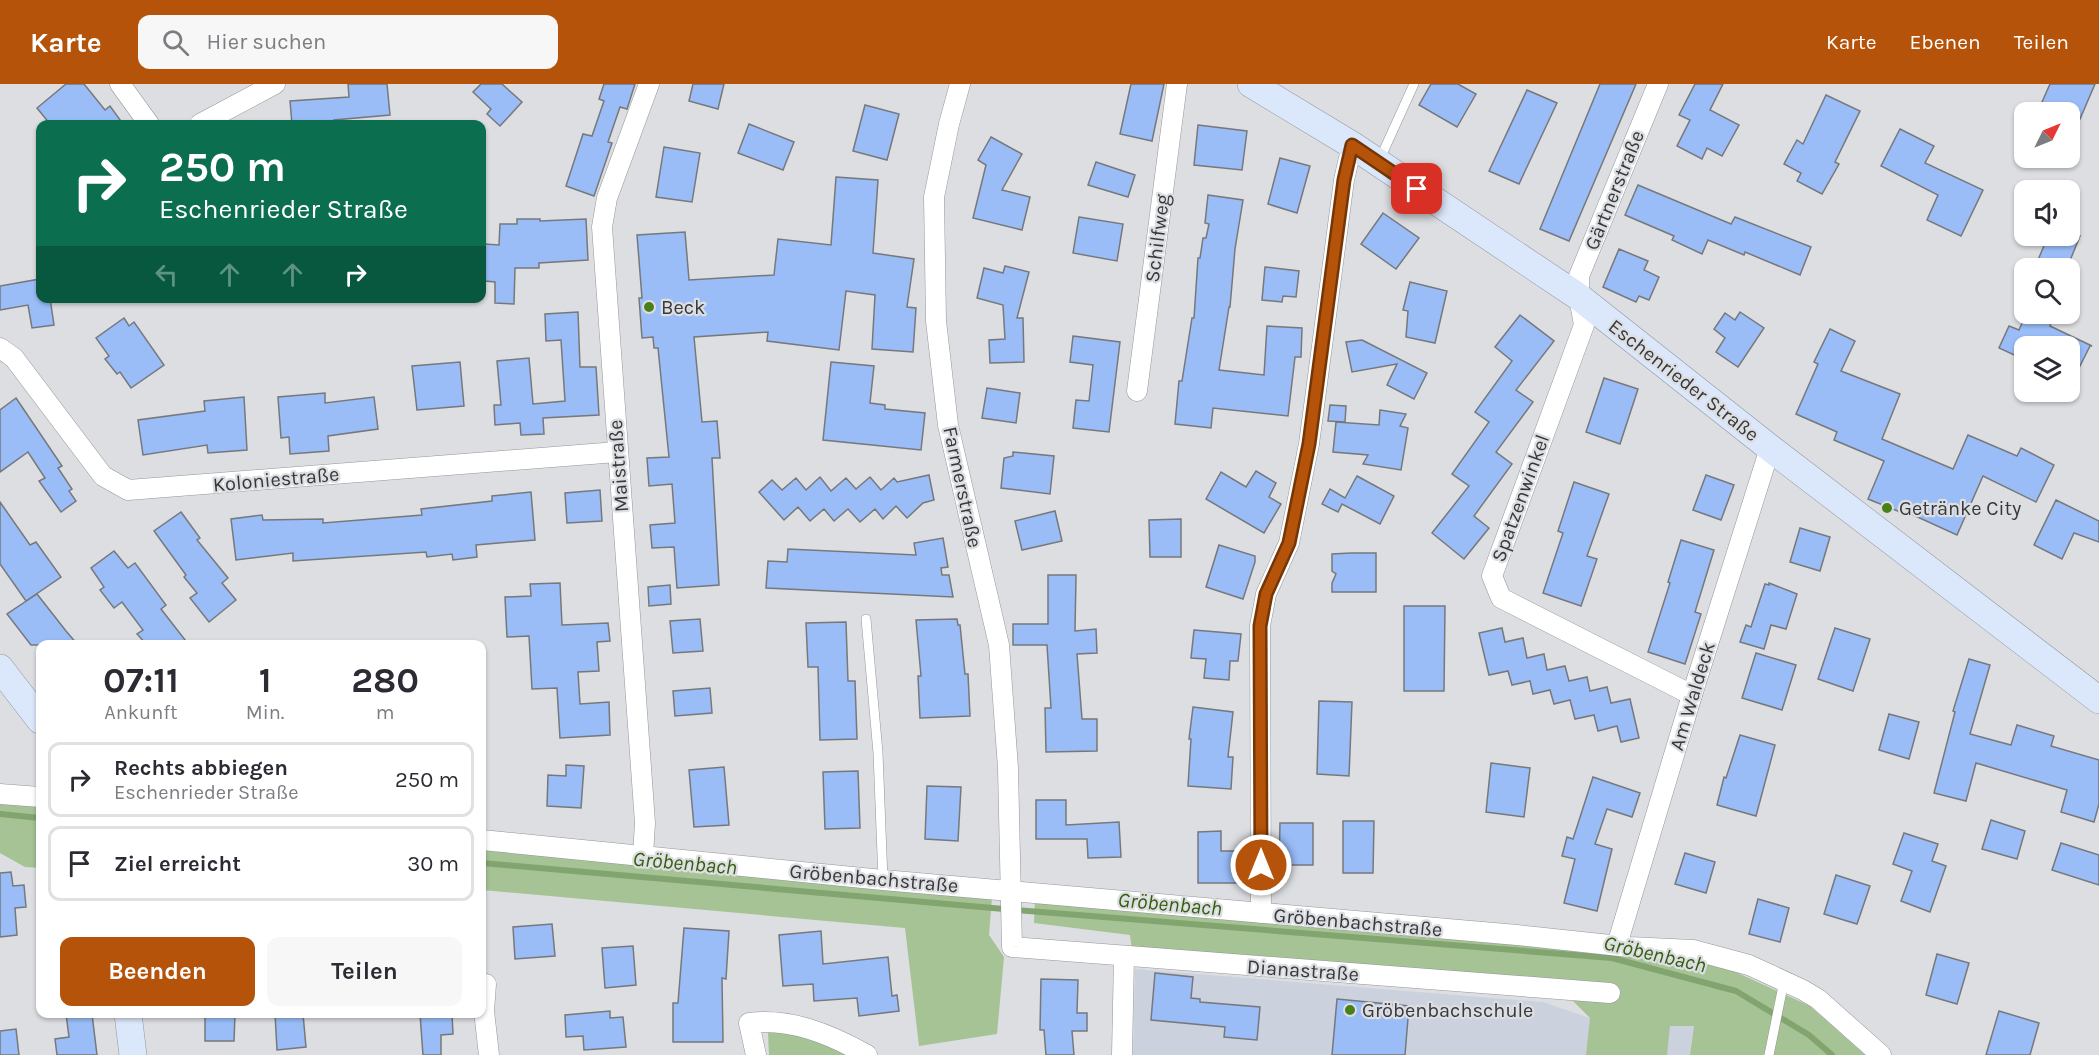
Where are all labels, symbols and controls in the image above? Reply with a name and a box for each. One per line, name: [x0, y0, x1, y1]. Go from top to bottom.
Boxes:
search box: [138, 15, 558, 69]
text: Karte: [30, 26, 102, 59]
icon: search: [159, 26, 192, 59]
text: Hier suchen: [207, 29, 326, 55]
text: Karte: [1826, 30, 1877, 54]
text: Ebenen: [1910, 30, 1981, 54]
text: Teilen: [2014, 30, 2069, 54]
north arrow: [2014, 102, 2080, 168]
map controls: [2014, 102, 2080, 402]
street label: Gärtnerstraße: [1580, 127, 1649, 253]
text: 250 m: [159, 142, 286, 192]
icon: right: [60, 144, 138, 222]
pin: [1391, 163, 1442, 214]
icon: arrive: [1400, 172, 1433, 205]
button: sound: [2014, 180, 2080, 246]
text: Eschenrieder Straße: [159, 193, 408, 225]
street label: Schilfweg: [1141, 193, 1174, 284]
icon: left: [150, 258, 183, 291]
icon: ahead: [213, 258, 246, 291]
icon: ahead: [276, 258, 309, 291]
icon: right: [339, 258, 372, 291]
button: search: [2014, 258, 2080, 324]
place label: Beck: [661, 296, 705, 319]
marker: Beck: [642, 300, 656, 314]
street label: Eschenrieder Straße: [1604, 315, 1763, 446]
button: layers: [2014, 336, 2080, 402]
street label: Maistraße: [604, 419, 633, 513]
street label: Farmerstraße: [938, 424, 987, 550]
street label: Spatzenwinkel: [1487, 431, 1554, 565]
street label: Koloniestraße: [212, 463, 340, 496]
place label: Getränke City: [1899, 497, 2021, 520]
marker: Getränke City: [1880, 501, 1894, 515]
street label: Am Waldeck: [1665, 639, 1720, 753]
text: 07:11: [103, 659, 179, 701]
text: 1: [259, 659, 272, 701]
text: 280: [351, 659, 419, 701]
text: Ankunft: [104, 701, 178, 724]
text: Min.: [246, 701, 284, 724]
text: m: [376, 701, 395, 724]
text: Rechts abbiegen: [114, 755, 288, 781]
icon: right: [63, 763, 96, 796]
text: 250 m: [395, 767, 459, 793]
text: Eschenrieder Straße: [114, 781, 298, 804]
position arrow: [1229, 833, 1293, 897]
water label: Gröbenbach: [632, 846, 738, 880]
icon: arrive: [63, 847, 96, 880]
text: Ziel erreicht: [114, 851, 241, 877]
text: 30 m: [407, 851, 459, 877]
street label: Gröbenbachstraße: [789, 860, 959, 897]
water label: Gröbenbach: [1117, 887, 1223, 921]
street label: Gröbenbachstraße: [1273, 904, 1443, 941]
water label: Gröbenbach: [1601, 931, 1709, 977]
button: Beenden: [60, 937, 255, 1006]
button: Teilen: [267, 937, 462, 1006]
street label: Dianastraße: [1246, 955, 1360, 986]
place label: Gröbenbachschule: [1362, 999, 1533, 1022]
marker: Gröbenbachschule: [1343, 1003, 1357, 1017]

